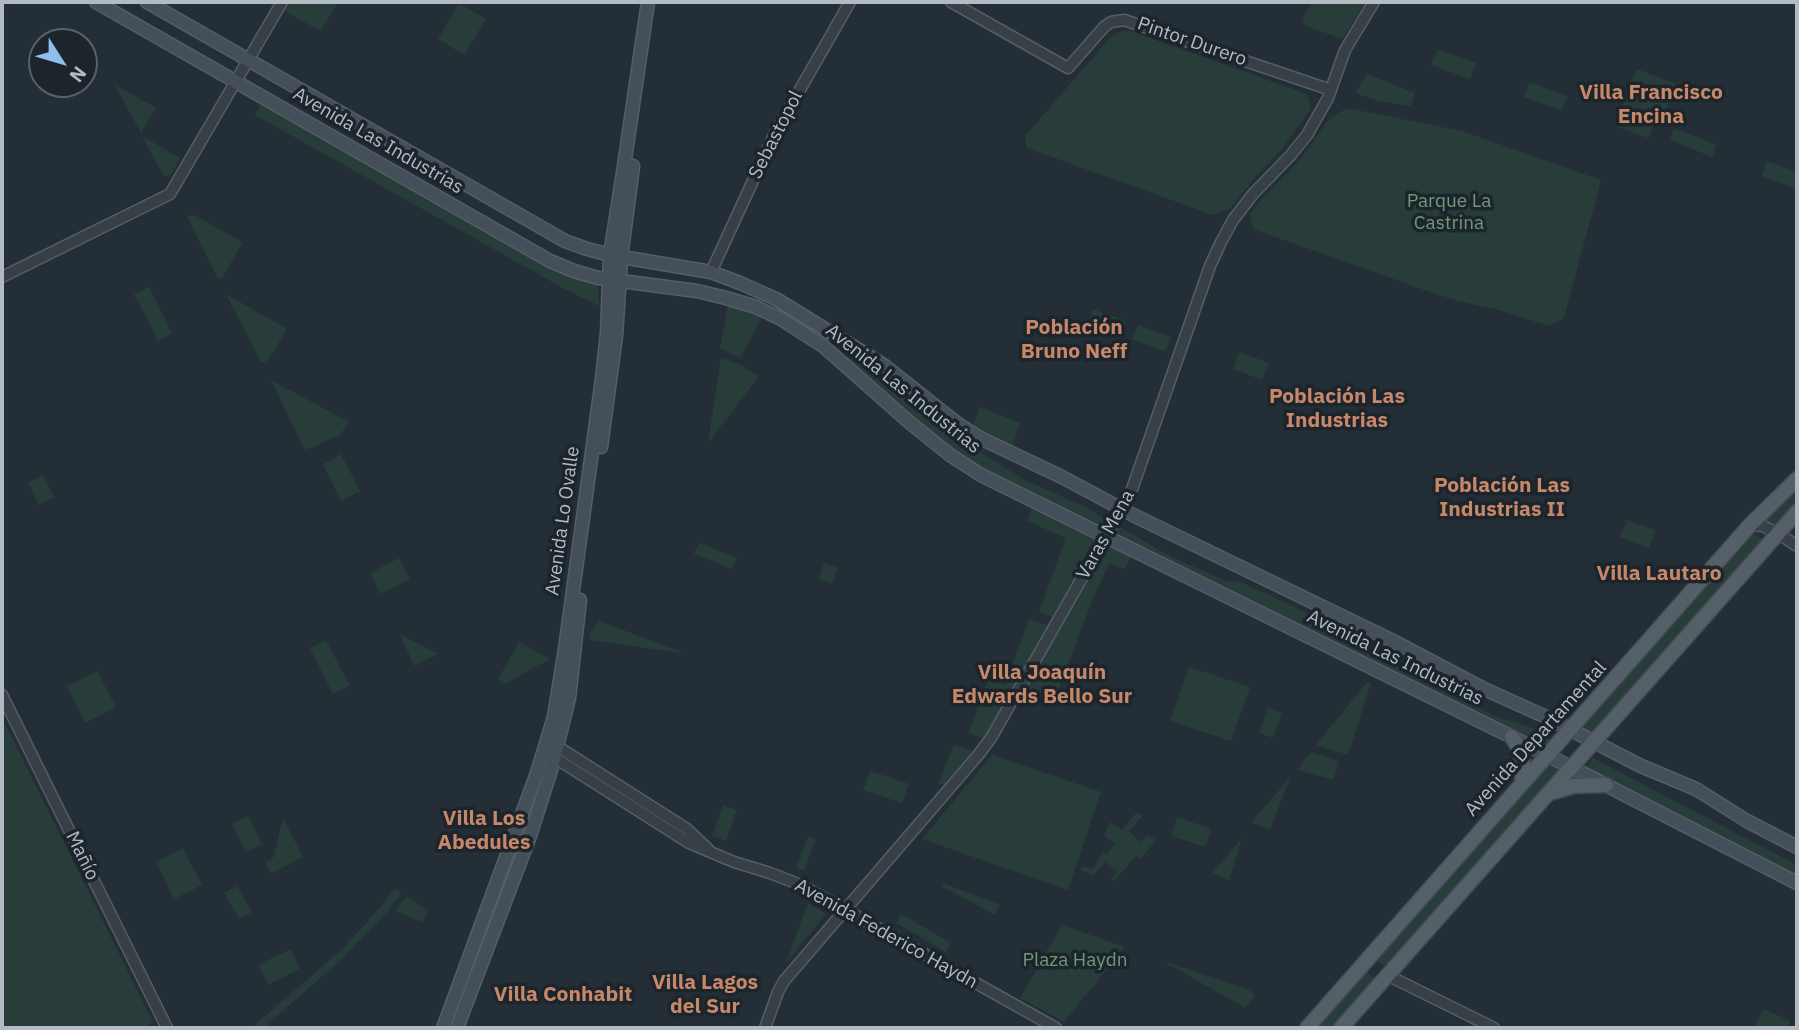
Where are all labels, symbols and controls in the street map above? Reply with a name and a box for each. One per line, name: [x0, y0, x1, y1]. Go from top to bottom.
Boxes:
street label: Pintor Durero: [1134, 13, 1250, 71]
north arrow: [28, 28, 98, 98]
text: N: [64, 62, 92, 87]
district label: Villa Francisco Encina: [1579, 80, 1723, 130]
street label: Avenida Las Industrias: [289, 83, 467, 199]
street label: Sebastopol: [744, 87, 808, 183]
park label: Parque La Castrina: [1407, 191, 1491, 235]
district label: Población Bruno Neff: [1021, 315, 1127, 365]
street label: Avenida Las Industrias: [821, 319, 985, 459]
district label: Población Las Industrias: [1269, 384, 1405, 434]
street label: Avenida Lo Ovalle: [541, 445, 585, 597]
district label: Población Las Industrias II: [1434, 473, 1570, 523]
street label: Varas Mena: [1072, 486, 1140, 584]
district label: Villa Lautaro: [1596, 561, 1722, 587]
street label: Avenida Las Industrias: [1303, 605, 1487, 711]
street label: Avenida Departamental: [1460, 657, 1612, 821]
district label: Villa Joaquín Edwards Bello Sur: [952, 660, 1132, 710]
district label: Villa Los Abedules: [438, 806, 530, 856]
street label: Mañío: [60, 828, 104, 884]
street label: Avenida Federico Haydn: [791, 874, 981, 994]
park label: Plaza Haydn: [1023, 950, 1127, 972]
district label: Villa Lagos del Sur: [652, 970, 758, 1020]
district label: Villa Conhabit: [494, 982, 632, 1008]

